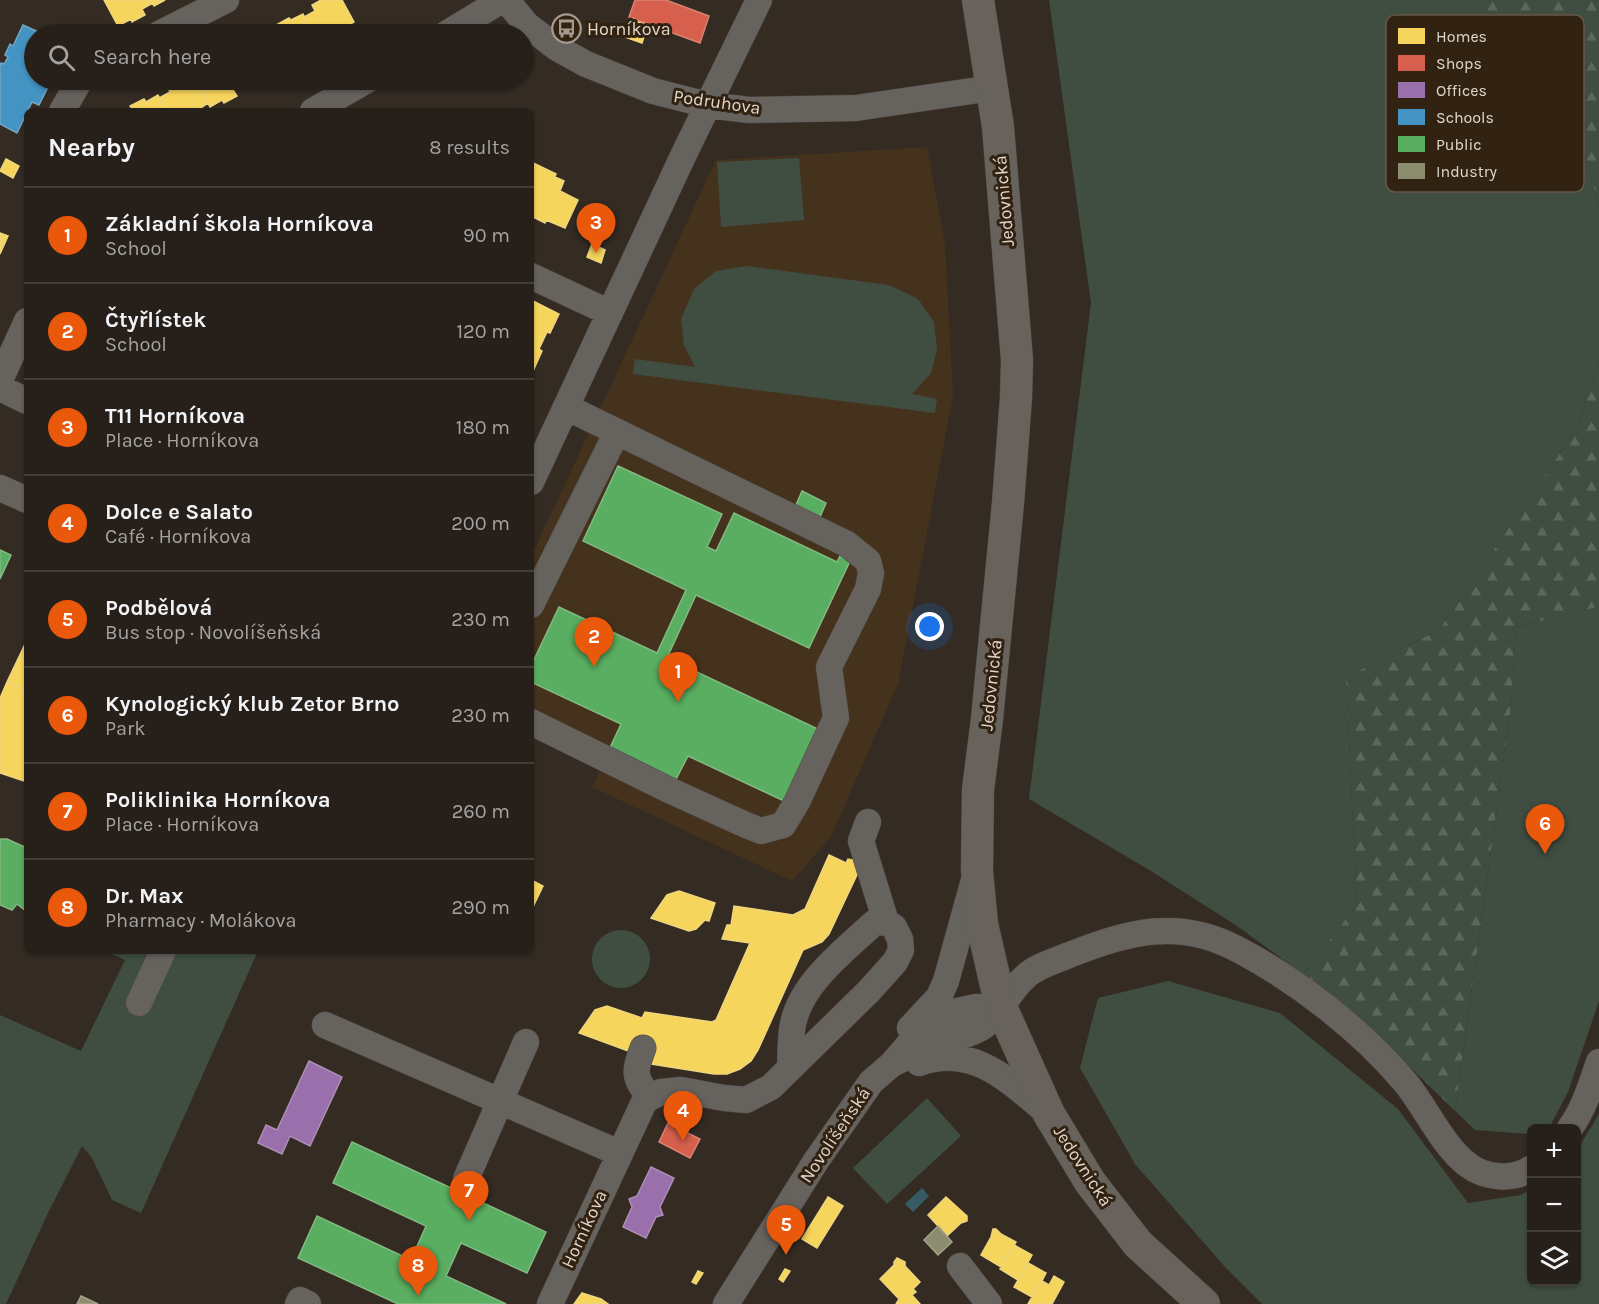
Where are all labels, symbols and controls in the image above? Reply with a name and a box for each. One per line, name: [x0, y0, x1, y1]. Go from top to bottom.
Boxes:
bus stop icon: Horníkova: [550, 13, 582, 45]
legend: [1386, 15, 1584, 192]
place label: Horníkova: [587, 18, 671, 40]
search box: [24, 24, 534, 90]
text: Homes: [1436, 27, 1487, 46]
icon: search: [45, 41, 78, 74]
text: Search here: [93, 44, 211, 70]
text: Shops: [1436, 54, 1482, 73]
text: Offices: [1436, 81, 1487, 100]
street label: Podruhova: [672, 85, 762, 119]
text: Schools: [1436, 108, 1494, 127]
text: Nearby: [48, 132, 135, 163]
text: Public: [1436, 135, 1482, 154]
text: 8 results: [429, 136, 510, 159]
street label: Jedovnická: [989, 154, 1019, 248]
text: Industry: [1436, 162, 1498, 181]
pin: 3: [576, 204, 616, 253]
text: Základní škola Horníkova: [105, 211, 374, 237]
text: 1: [64, 224, 71, 247]
text: 90 m: [463, 224, 510, 247]
text: School: [105, 237, 167, 260]
text: Čtyřlístek: [105, 307, 206, 333]
text: 2: [61, 320, 74, 343]
text: 120 m: [456, 320, 510, 343]
text: School: [105, 333, 167, 356]
text: T11 Horníkova: [105, 403, 245, 429]
text: 3: [61, 416, 74, 439]
text: 180 m: [456, 416, 510, 439]
text: Place · Horníkova: [105, 429, 259, 452]
text: Dolce e Salato: [105, 499, 253, 525]
text: 4: [62, 512, 73, 535]
text: 200 m: [451, 512, 510, 535]
text: Café · Horníkova: [105, 525, 251, 548]
text: Podbělová: [105, 595, 212, 621]
text: 5: [62, 608, 73, 631]
text: 230 m: [451, 608, 510, 631]
your location: [915, 612, 944, 641]
pin: 2: [574, 618, 614, 667]
text: Bus stop · Novolíšeňská: [105, 621, 321, 644]
street label: Jedovnická: [975, 638, 1007, 732]
pin: 1: [658, 652, 698, 702]
text: Kynologický klub Zetor Brno: [105, 691, 400, 717]
text: 6: [61, 704, 74, 727]
text: 230 m: [451, 704, 510, 727]
text: Park: [105, 717, 146, 740]
text: Poliklinika Horníkova: [105, 787, 331, 813]
text: 7: [63, 800, 72, 823]
text: 260 m: [452, 800, 510, 823]
pin: 6: [1526, 804, 1564, 854]
text: Place · Horníkova: [105, 813, 259, 836]
text: Dr. Max: [105, 883, 183, 909]
text: 8: [61, 896, 74, 919]
text: 290 m: [451, 896, 510, 919]
text: Pharmacy · Molákova: [105, 909, 297, 932]
street label: Novolíšeňská: [795, 1083, 875, 1187]
pin: 4: [664, 1092, 702, 1141]
street label: Jedovnická: [1049, 1122, 1117, 1210]
map controls: [1527, 1124, 1581, 1286]
button: +: [1527, 1124, 1581, 1178]
pin: 7: [450, 1172, 488, 1221]
button: −: [1527, 1178, 1581, 1232]
street label: Horníkova: [556, 1186, 612, 1272]
pin: 5: [766, 1206, 806, 1255]
button: layers: [1527, 1232, 1581, 1286]
pin: 8: [398, 1246, 438, 1296]

